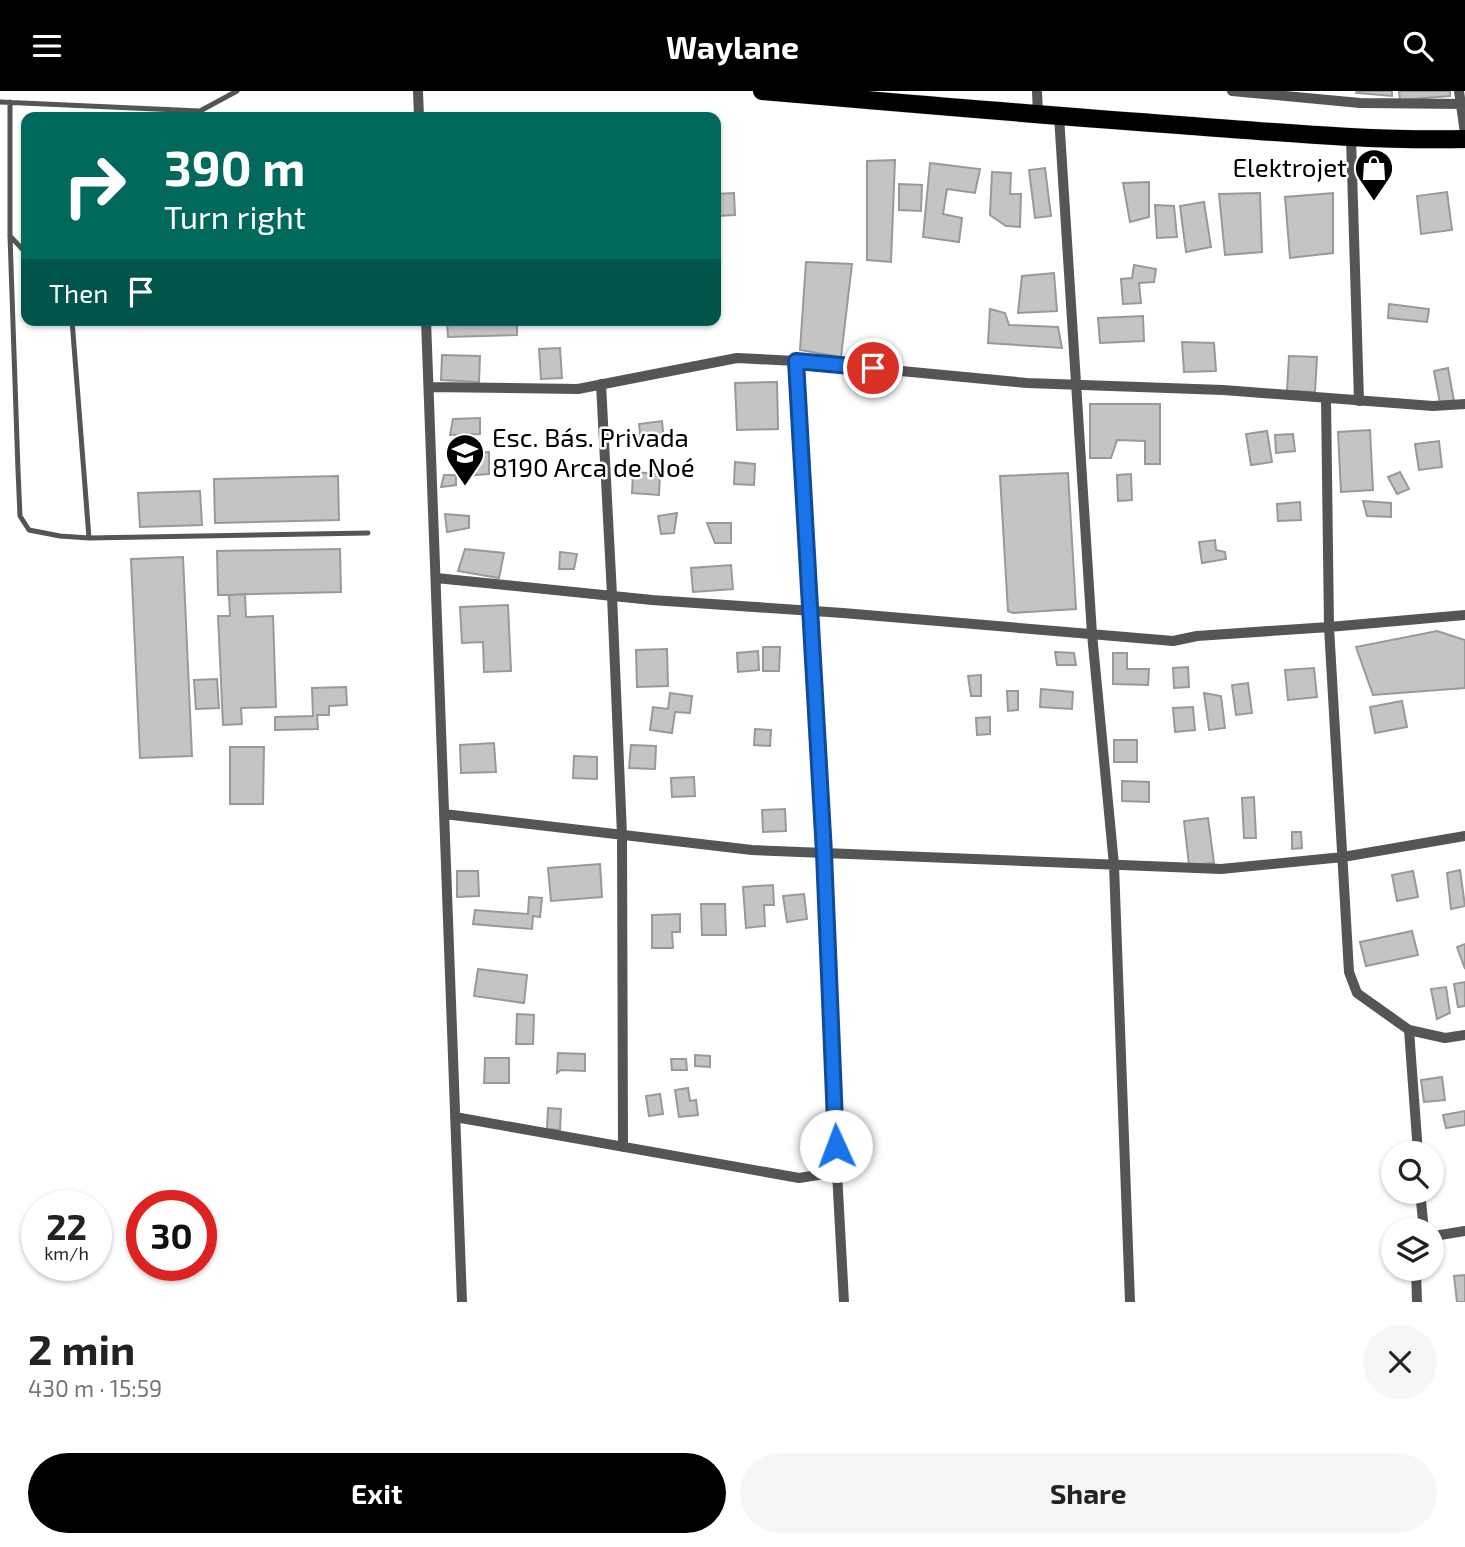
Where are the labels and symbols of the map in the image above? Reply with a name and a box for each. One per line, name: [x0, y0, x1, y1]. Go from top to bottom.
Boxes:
shop icon: Elektrojet: [1353, 147, 1395, 202]
place label: Elektrojet: [1232, 151, 1347, 182]
pin: [843, 338, 903, 398]
place label: Esc. Bás. Privada 8190 Arca de Noé: [492, 421, 695, 482]
school or university icon: Esc. Bás. Privada 8190 Arca de Noé: [444, 432, 486, 487]
position arrow: [799, 1109, 873, 1183]
speed limit sign: 30: [126, 1190, 217, 1281]

